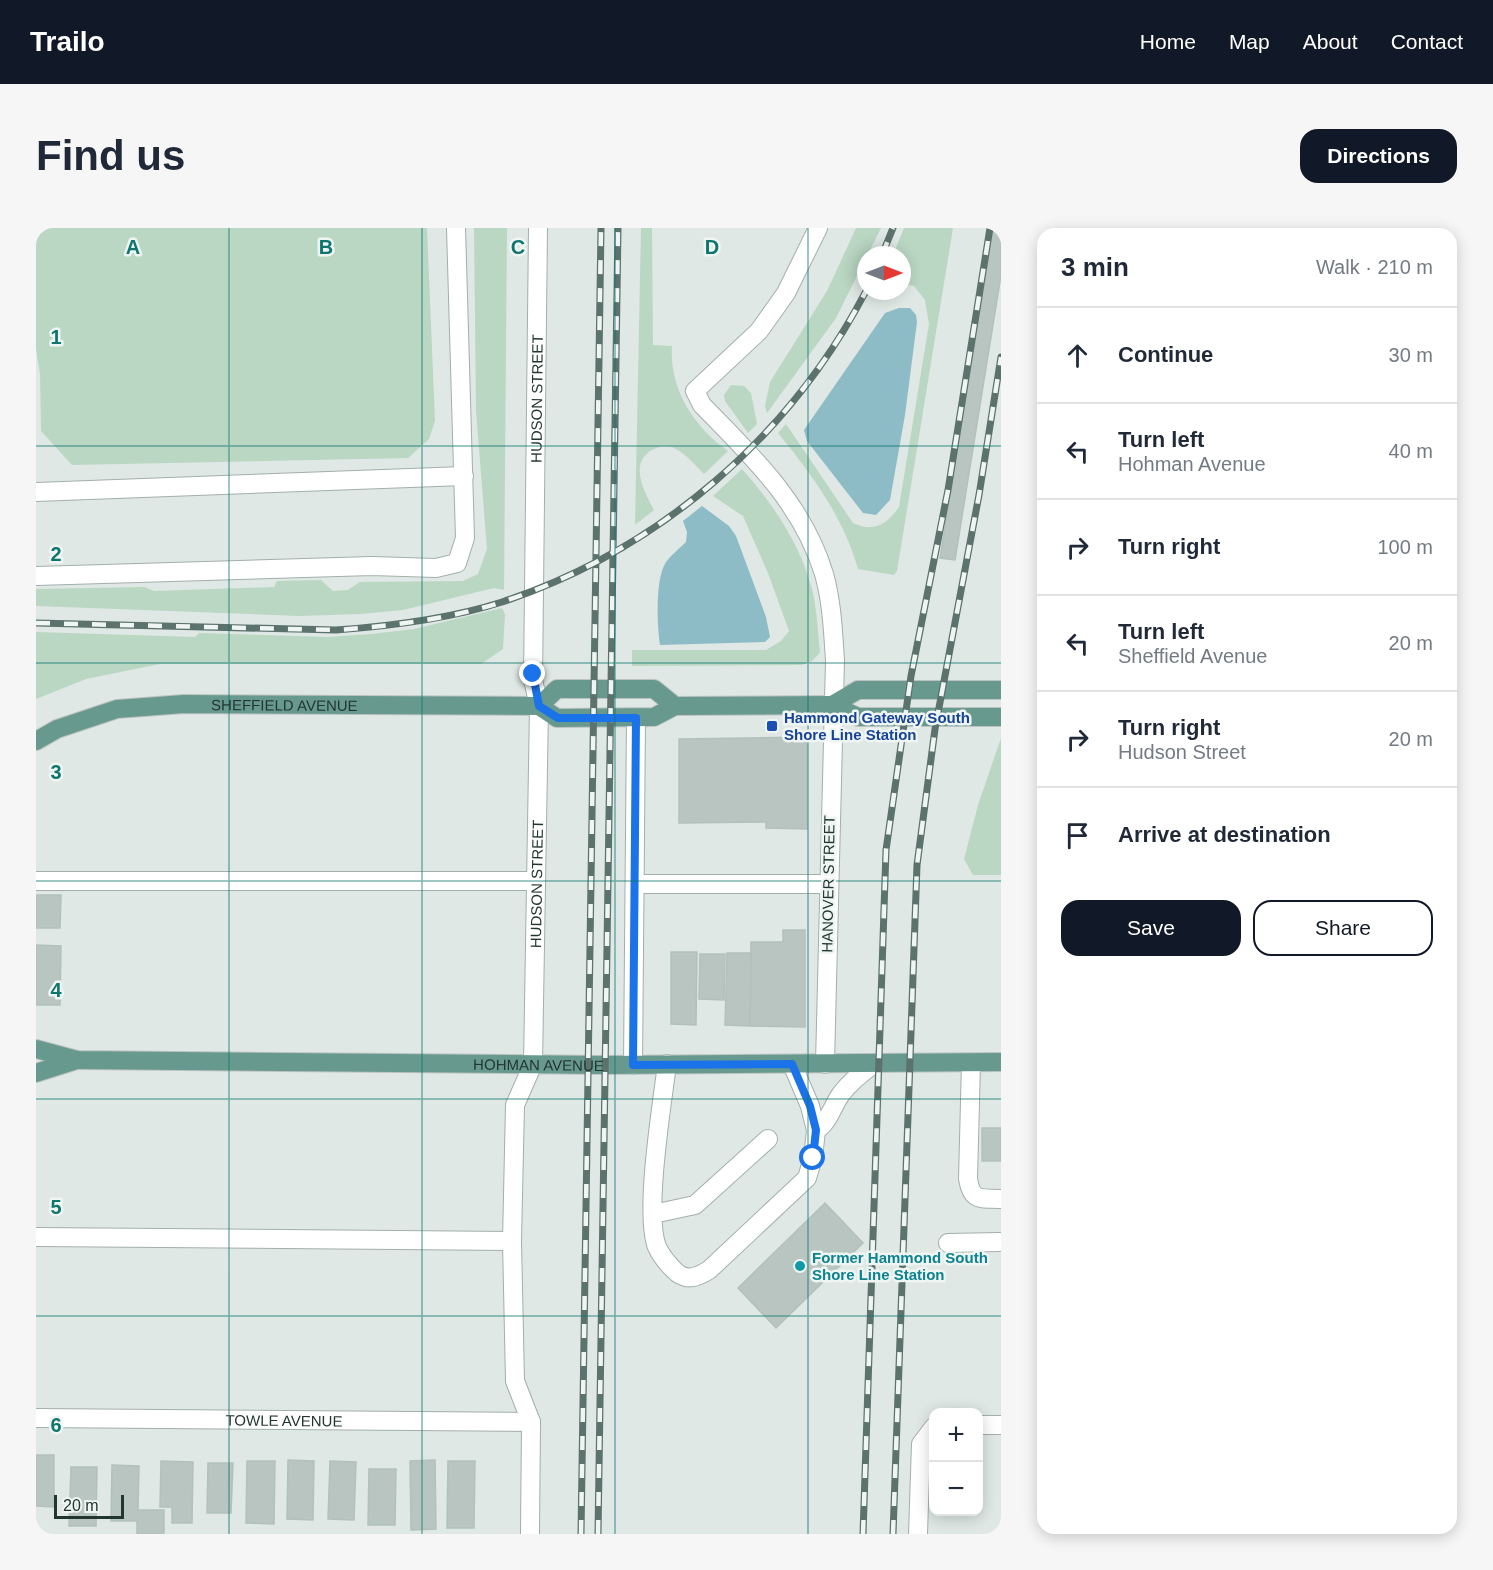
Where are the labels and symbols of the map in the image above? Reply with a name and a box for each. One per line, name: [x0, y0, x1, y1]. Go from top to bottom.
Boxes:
text: A: [126, 236, 140, 258]
text: B: [319, 236, 333, 258]
text: C: [511, 236, 525, 258]
text: D: [705, 236, 719, 258]
north arrow: [857, 246, 911, 300]
text: 1: [50, 326, 62, 348]
street label: HUDSON STREET: [527, 334, 545, 463]
text: 2: [50, 543, 62, 565]
route end: [519, 660, 545, 686]
street label: SHEFFIELD AVENUE: [211, 696, 358, 713]
place label: Hammond Gateway South Shore Line Station: [784, 709, 970, 743]
marker: Hammond Gateway South Shore Line Station: [765, 719, 779, 733]
text: 3: [50, 761, 62, 783]
street label: HANOVER STREET: [818, 815, 838, 953]
street label: HUDSON STREET: [526, 820, 546, 948]
text: 4: [50, 979, 62, 1001]
street label: HOHMAN AVENUE: [473, 1055, 604, 1073]
route start: [799, 1144, 825, 1170]
text: 5: [50, 1196, 62, 1218]
place label: Former Hammond South Shore Line Station: [812, 1249, 988, 1283]
marker: Former Hammond South Shore Line Station: [793, 1259, 807, 1273]
street label: TOWLE AVENUE: [225, 1411, 343, 1429]
text: 6: [50, 1414, 62, 1436]
scale bar: [54, 1492, 124, 1520]

